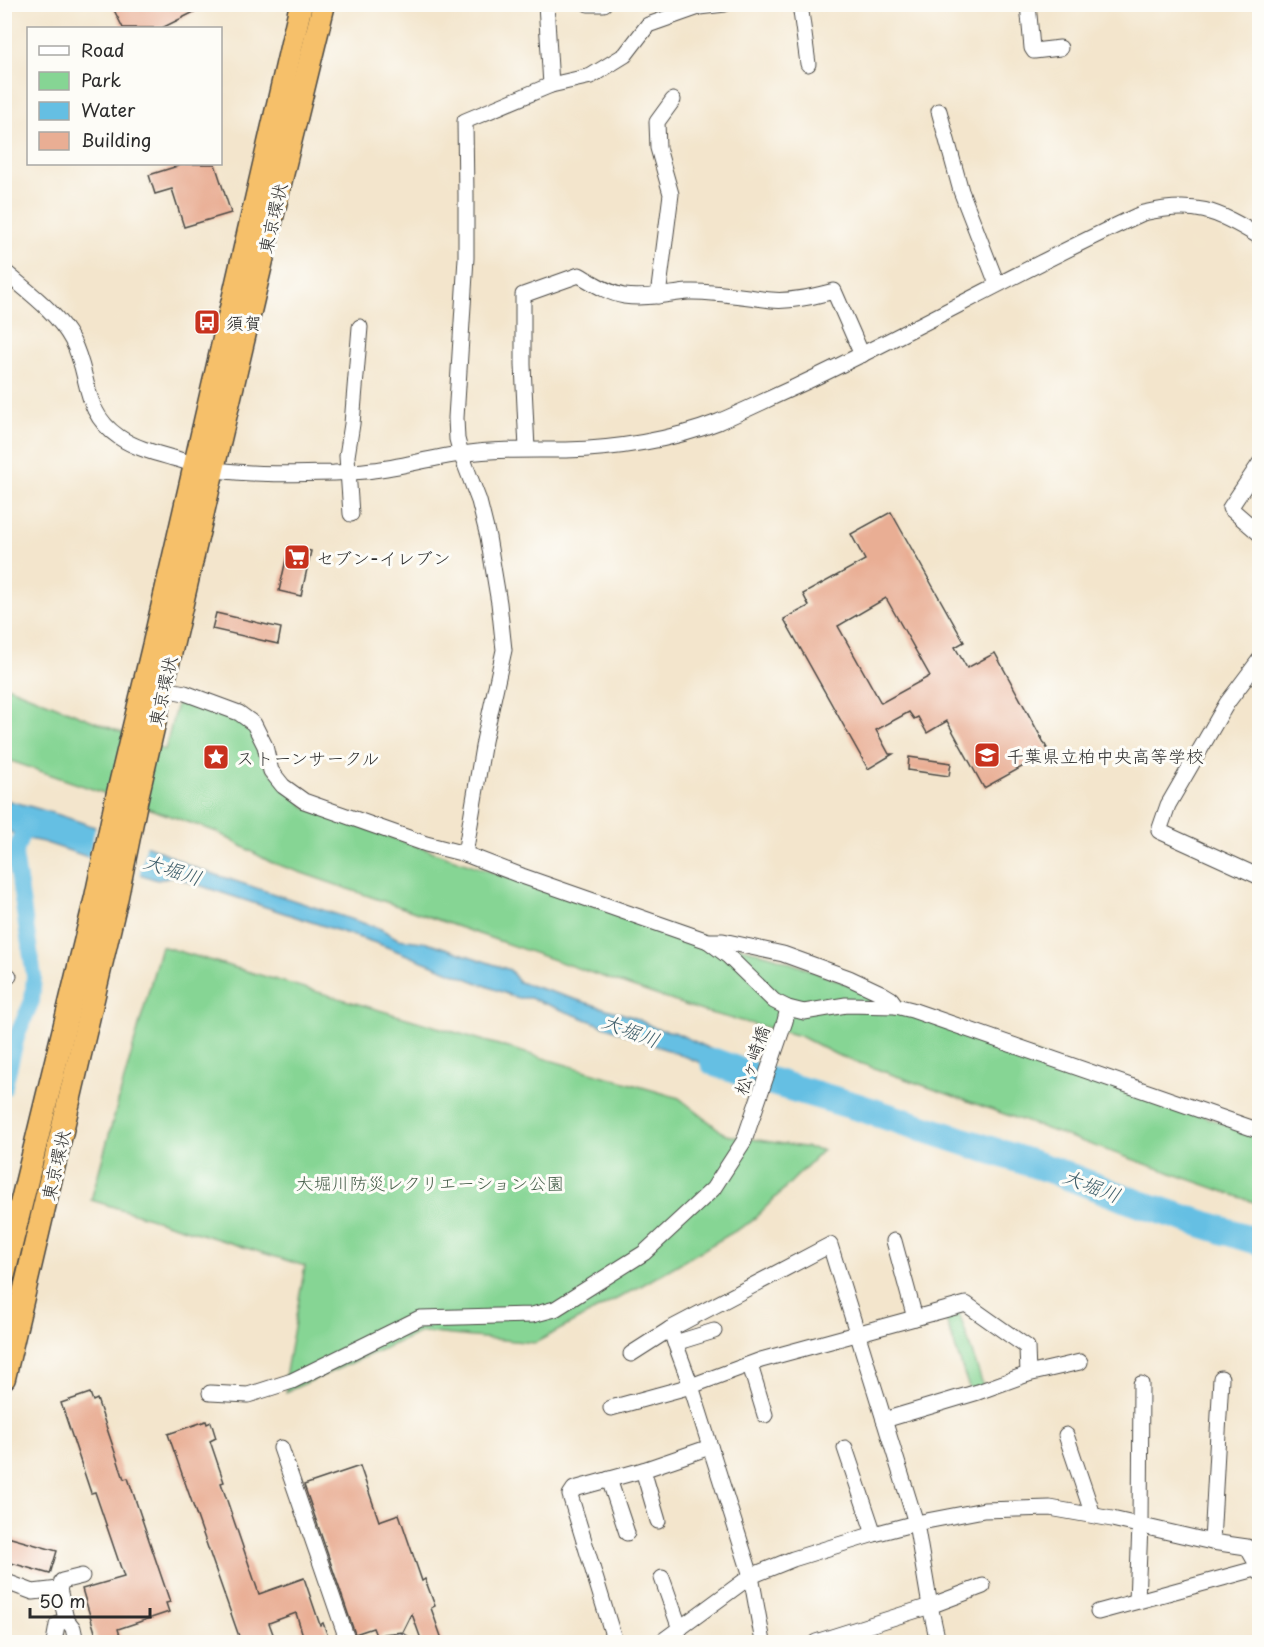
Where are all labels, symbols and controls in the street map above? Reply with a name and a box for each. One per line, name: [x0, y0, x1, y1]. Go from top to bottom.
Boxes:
legend: [27, 27, 222, 165]
text: Road: [81, 36, 125, 63]
text: Park: [81, 66, 121, 93]
text: Water: [81, 96, 136, 123]
text: Building: [81, 126, 151, 153]
street label: 東京環状: [251, 180, 293, 256]
bus stop icon: 須賀: [192, 307, 222, 337]
place label: 須賀: [226, 309, 262, 336]
supermarket icon: セブン-イレブン: [282, 542, 312, 572]
place label: セブン-イレブン: [316, 544, 451, 571]
street label: 東京環状: [141, 653, 183, 729]
school or university icon: 千葉県立柏中央高等学校: [972, 740, 1002, 770]
place icon: ストーンサークル: [201, 742, 231, 772]
place label: 千葉県立柏中央高等学校: [1006, 742, 1204, 769]
place label: ストーンサークル: [236, 744, 379, 771]
water label: 大堀川: [140, 845, 206, 893]
water label: 大堀川: [598, 1005, 664, 1055]
street label: 松ヶ崎橋: [727, 1022, 775, 1098]
street label: 東京環状: [34, 1127, 76, 1203]
water label: 大堀川: [1059, 1160, 1125, 1210]
park label: 大堀川防災レクリエーション公園: [296, 1169, 564, 1196]
scale bar: [30, 1581, 150, 1619]
text: 50 m: [39, 1587, 86, 1614]

